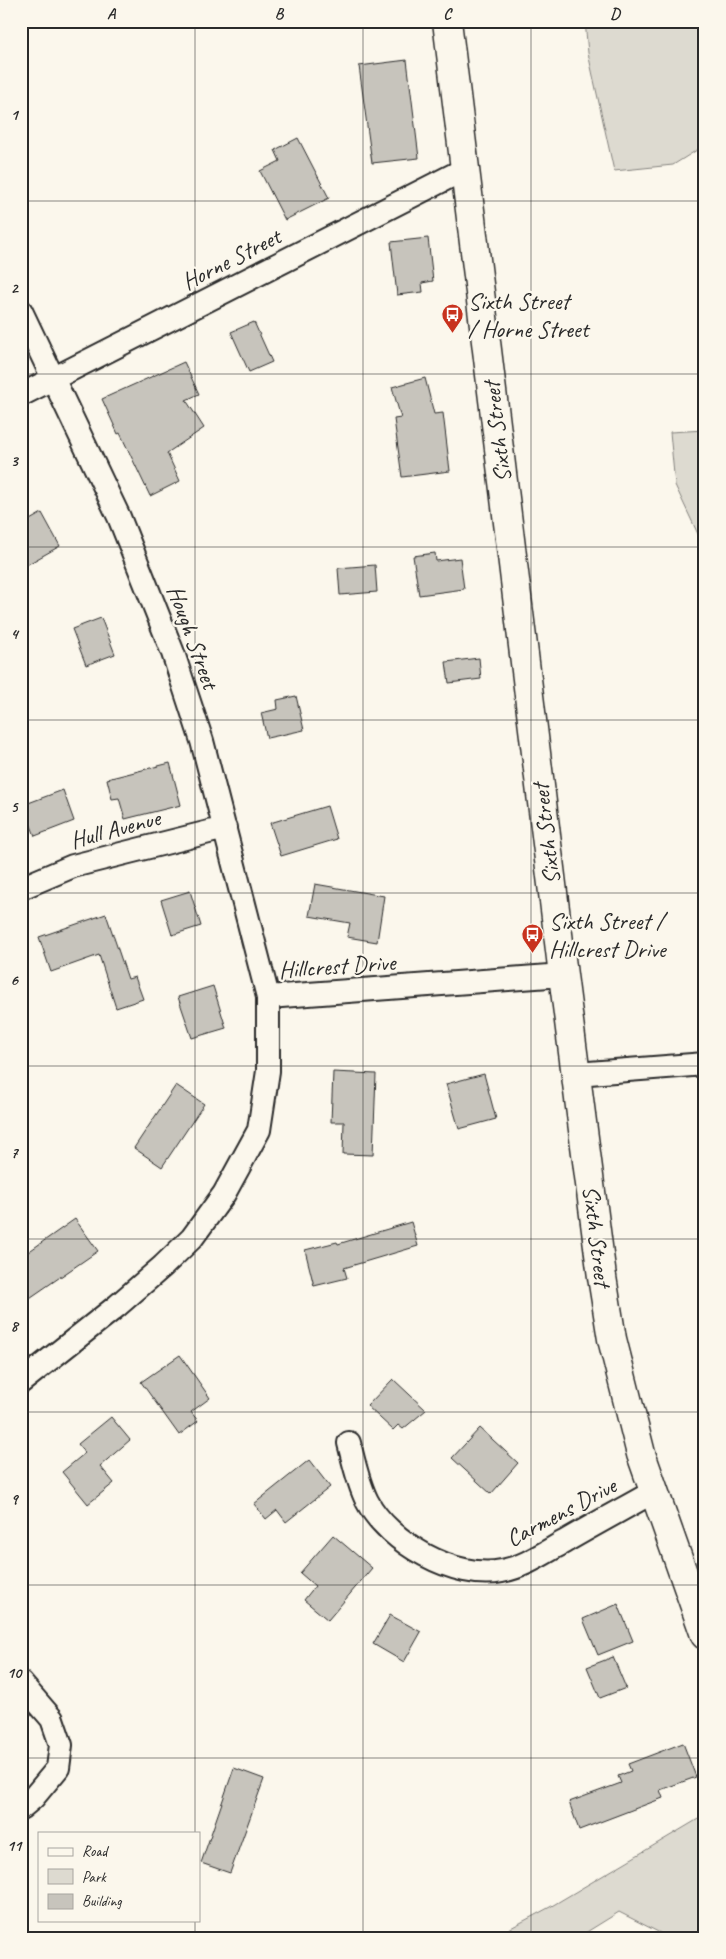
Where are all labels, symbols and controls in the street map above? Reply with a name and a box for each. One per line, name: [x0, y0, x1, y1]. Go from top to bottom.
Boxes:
text: A: [107, 4, 117, 24]
text: B: [275, 4, 285, 24]
text: C: [443, 4, 453, 24]
text: D: [610, 4, 621, 24]
text: 1: [10, 105, 19, 125]
street label: Horne Street: [177, 220, 287, 297]
text: 2: [10, 278, 19, 298]
place label: Sixth Street / Horne Street: [468, 286, 591, 344]
bus stop icon: Sixth Street / Horne Street: [440, 303, 464, 334]
street label: Sixth Street: [476, 377, 518, 484]
text: 3: [10, 451, 19, 471]
street label: Hough Street: [160, 581, 226, 695]
text: 4: [10, 624, 19, 644]
street label: Sixth Street: [525, 779, 567, 886]
text: 5: [11, 797, 20, 817]
street label: Hull Avenue: [67, 802, 165, 855]
place label: Sixth Street / Hillcrest Drive: [549, 906, 669, 964]
bus stop icon: Sixth Street / Hillcrest Drive: [521, 923, 545, 954]
street label: Hillcrest Drive: [278, 947, 398, 985]
text: 6: [10, 970, 19, 990]
text: 7: [10, 1143, 19, 1163]
street label: Sixth Street: [576, 1184, 618, 1291]
text: 8: [10, 1316, 19, 1336]
street label: Carmens Drive: [501, 1469, 623, 1554]
text: 9: [10, 1489, 19, 1509]
text: 10: [7, 1663, 23, 1683]
legend: [38, 1832, 200, 1922]
text: 11: [7, 1836, 23, 1856]
text: Road: [82, 1842, 109, 1861]
text: Park: [82, 1868, 107, 1887]
text: Building: [82, 1892, 122, 1911]

